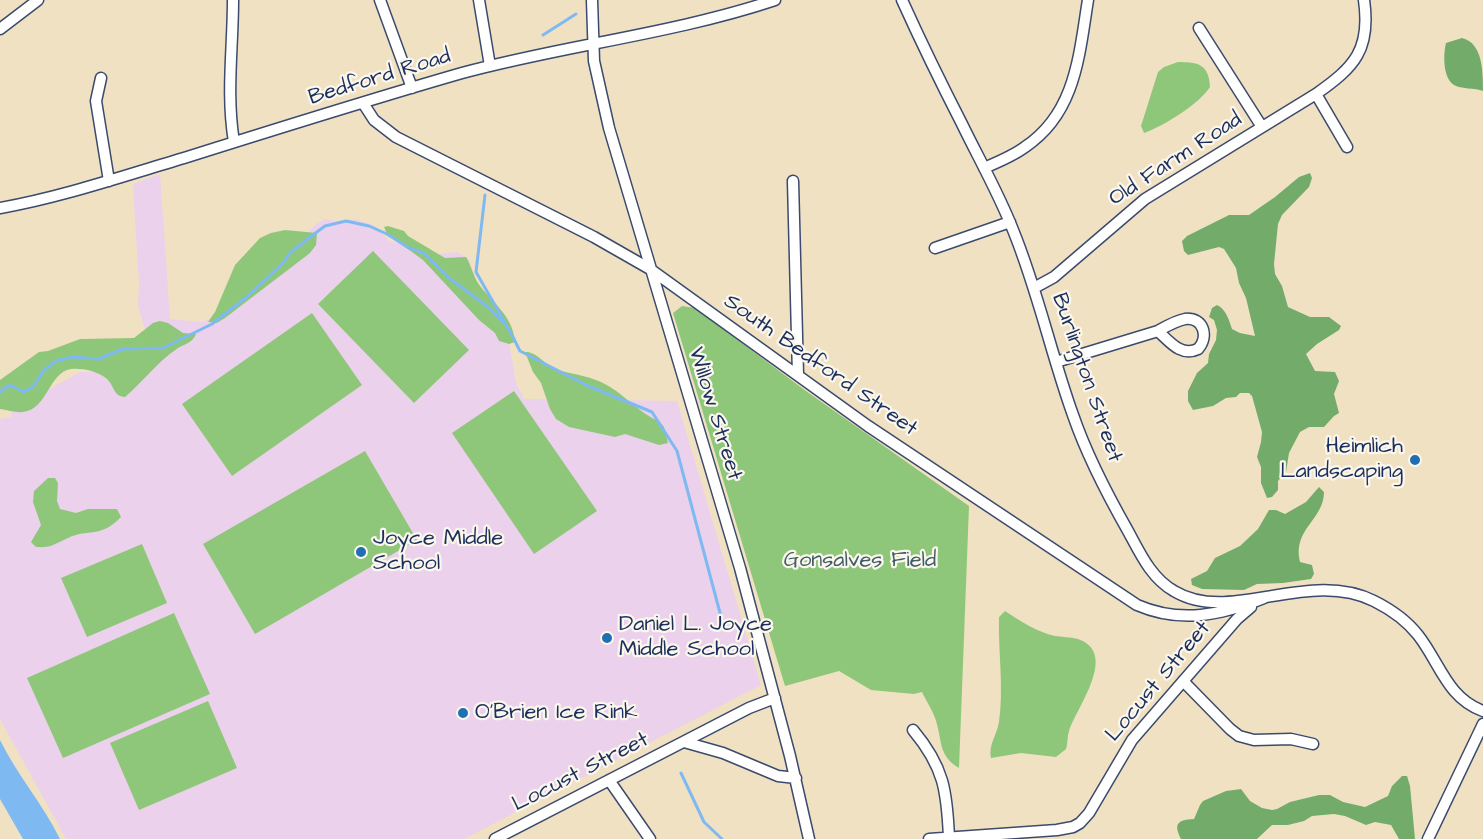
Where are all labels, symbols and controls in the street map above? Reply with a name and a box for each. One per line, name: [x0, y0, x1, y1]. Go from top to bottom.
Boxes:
street label: Bedford Road: [306, 44, 454, 112]
street label: Old Farm Road: [1105, 107, 1247, 213]
street label: South Bedford Street: [718, 289, 922, 443]
street label: Burlington Street: [1045, 290, 1127, 466]
street label: Willow Street: [681, 344, 747, 484]
place label: Heimlich Landscaping: [1280, 434, 1403, 486]
marker: Heimlich Landscaping: [1408, 453, 1422, 467]
place label: Joyce Middle School: [373, 526, 503, 578]
marker: Joyce Middle School: [354, 545, 368, 559]
park label: Gonsalves Field: [784, 548, 936, 574]
place label: Daniel L. Joyce Middle School: [619, 612, 772, 664]
street label: Locust Street: [1101, 616, 1217, 748]
marker: Daniel L. Joyce Middle School: [600, 631, 614, 645]
place label: O'Brien Ice Rink: [475, 700, 638, 726]
marker: O'Brien Ice Rink: [456, 706, 470, 720]
street label: Locust Street: [508, 727, 654, 819]

